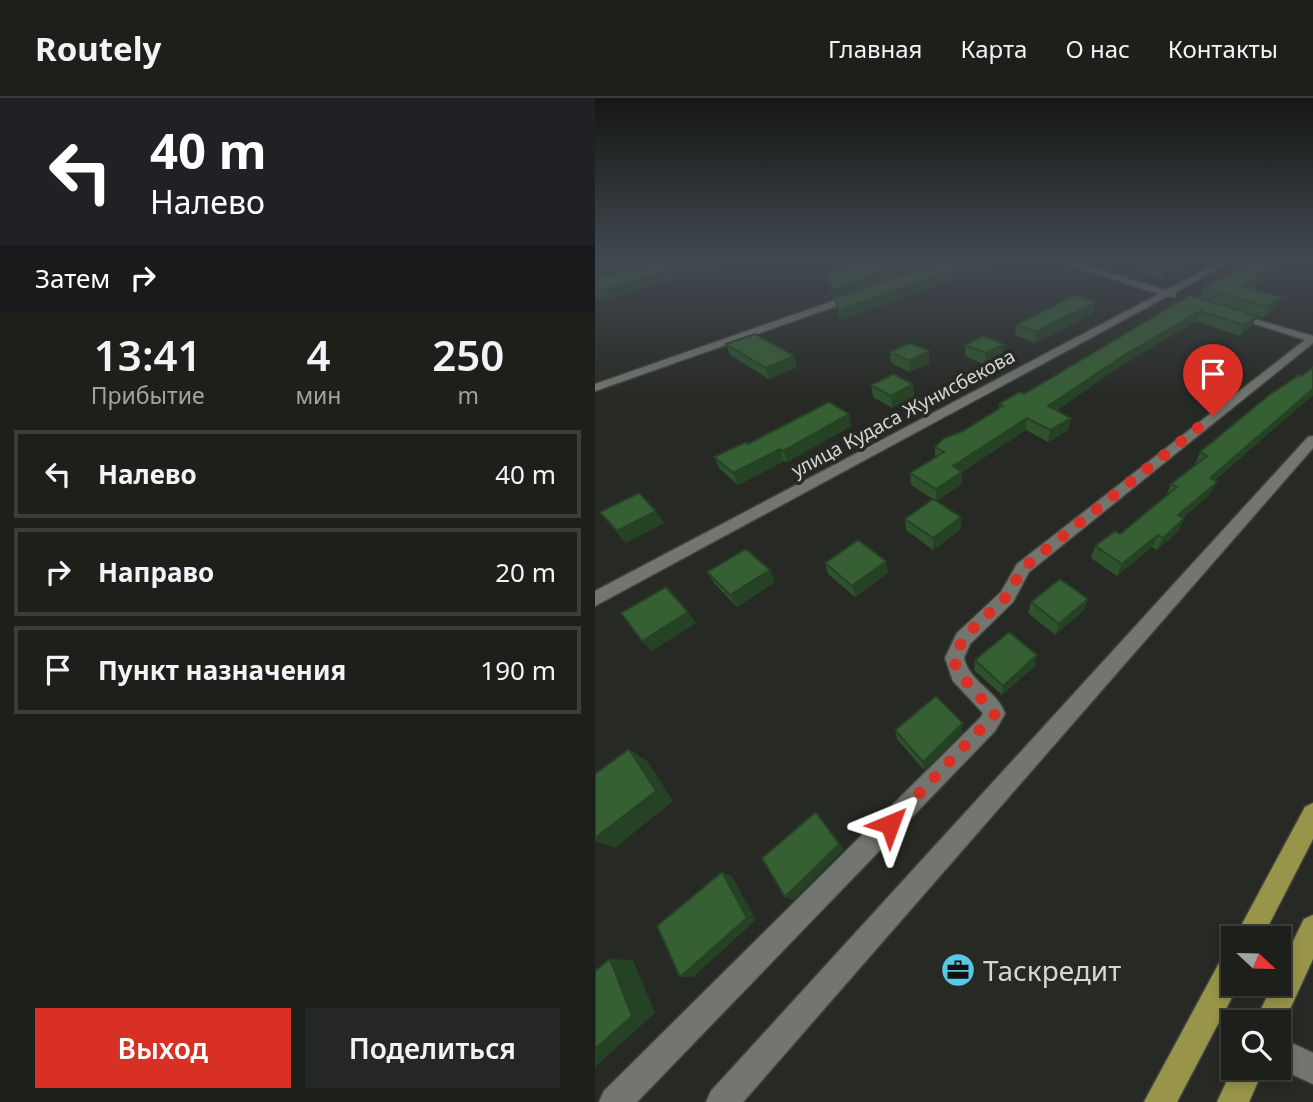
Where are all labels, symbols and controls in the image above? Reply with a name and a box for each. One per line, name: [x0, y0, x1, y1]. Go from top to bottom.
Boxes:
text: Routely: [35, 26, 161, 71]
text: Главная: [828, 32, 922, 65]
text: Карта: [960, 32, 1027, 65]
text: О нас: [1065, 32, 1130, 65]
text: Контакты: [1168, 32, 1278, 65]
text: 40 m: [150, 117, 267, 183]
icon: left: [35, 126, 126, 217]
text: Налево: [150, 180, 265, 223]
icon: right: [124, 259, 162, 297]
text: Затем: [35, 260, 110, 296]
text: 13:41: [94, 326, 202, 383]
text: 4: [306, 326, 330, 383]
text: 250: [432, 326, 504, 383]
street label: улица Кудаса Жунисбекова: [787, 343, 1019, 483]
pin: [1183, 344, 1243, 416]
icon: arrive: [1194, 355, 1232, 393]
text: Прибытие: [91, 379, 205, 411]
text: мин: [295, 379, 341, 411]
text: m: [457, 379, 479, 411]
icon: left: [39, 455, 77, 493]
text: Налево: [98, 456, 197, 492]
text: 40 m: [495, 456, 556, 492]
icon: right: [39, 553, 77, 591]
text: Направо: [98, 554, 214, 590]
text: 20 m: [495, 554, 556, 590]
icon: arrive: [39, 651, 77, 689]
text: Пункт назначения: [98, 652, 346, 688]
text: 190 m: [480, 652, 556, 688]
position arrow: [853, 787, 927, 861]
north arrow: [1221, 926, 1291, 996]
map controls: [1221, 926, 1291, 1080]
office icon: Таскредит: [939, 951, 977, 989]
place label: Таскредит: [983, 951, 1121, 989]
button: Выход: [35, 1008, 291, 1088]
button: Поделиться: [305, 1008, 560, 1088]
button: search: [1221, 1010, 1291, 1080]

